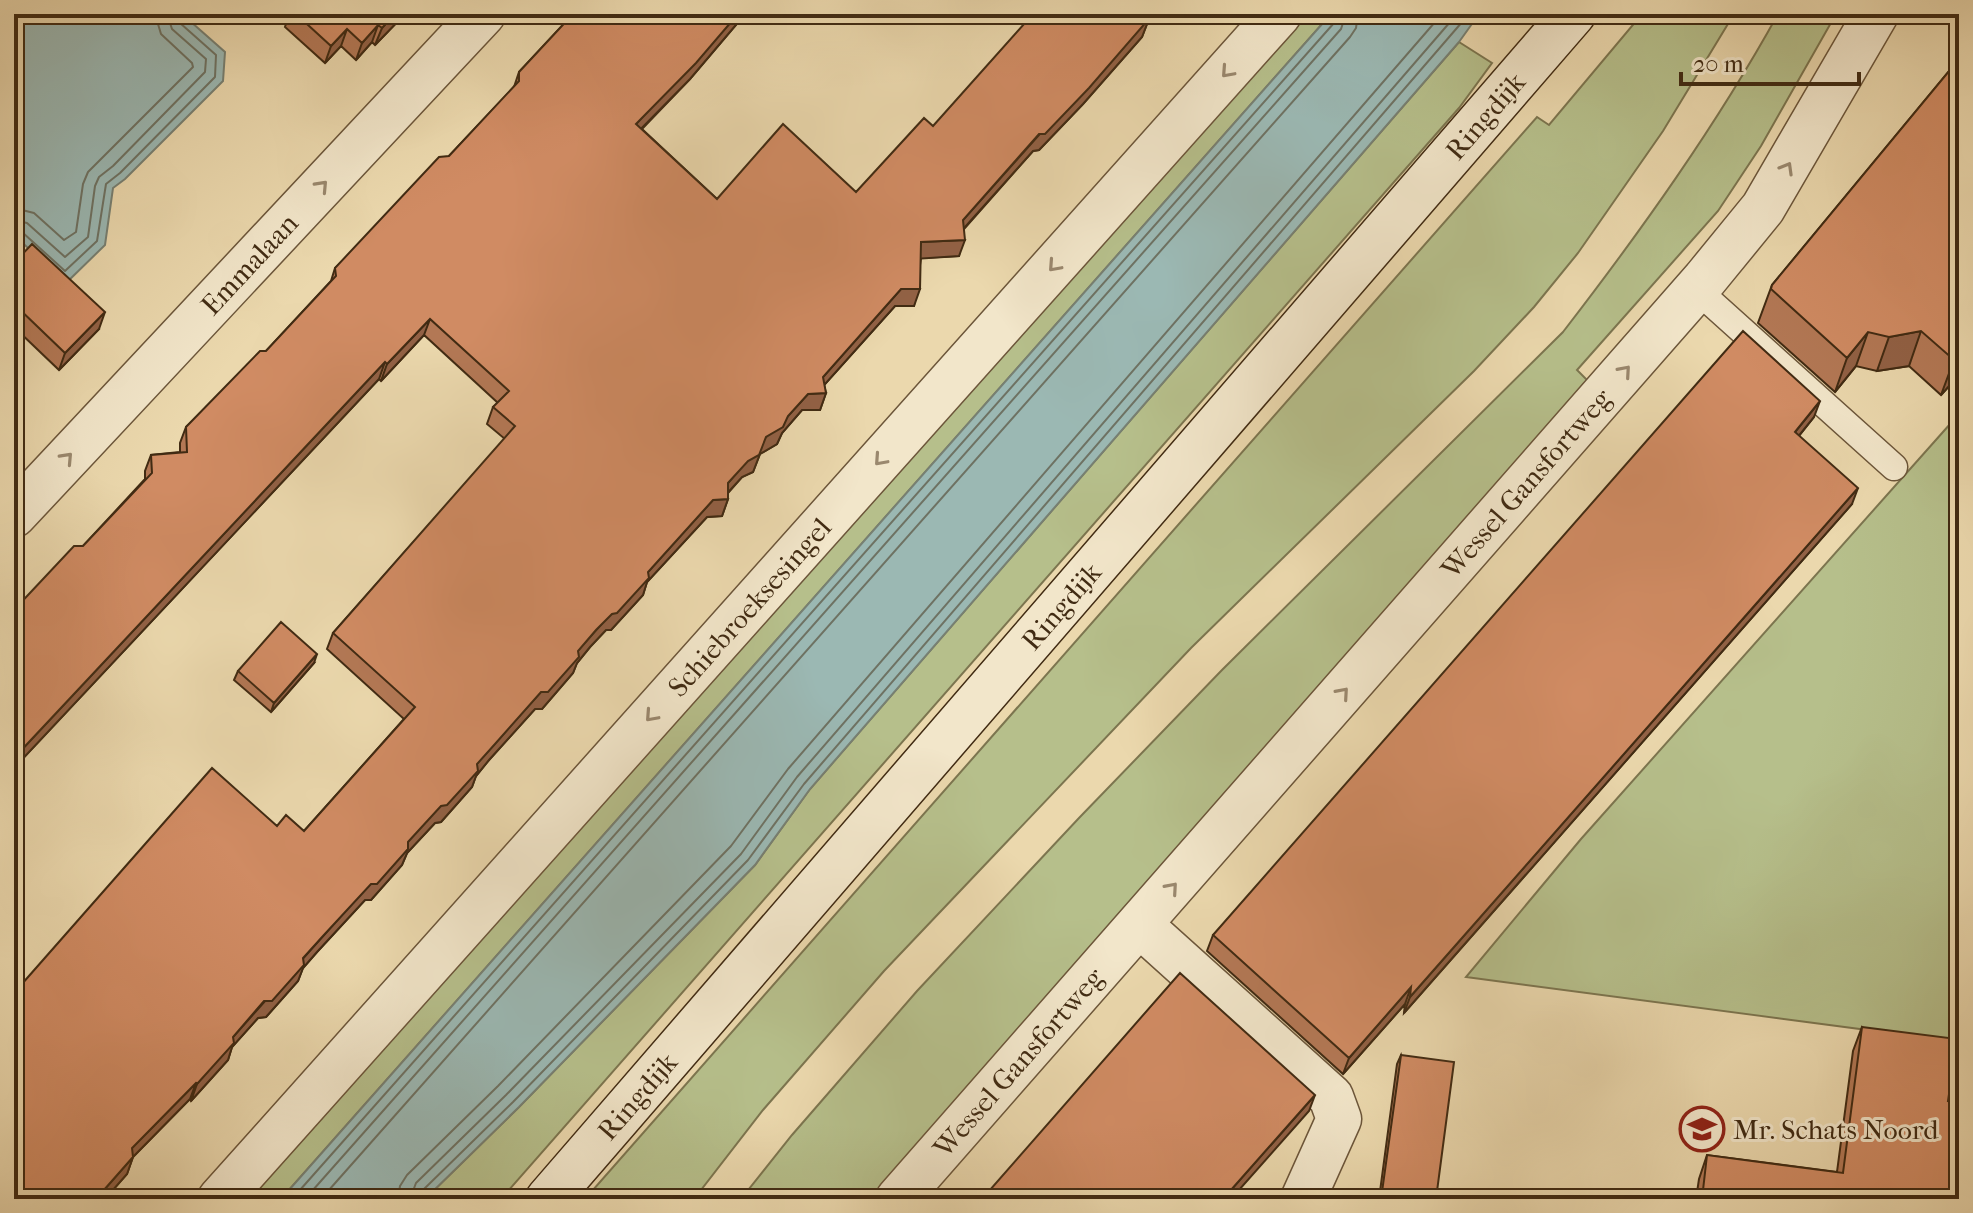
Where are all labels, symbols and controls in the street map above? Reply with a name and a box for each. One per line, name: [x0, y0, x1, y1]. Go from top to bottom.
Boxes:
scale bar: [1681, 36, 1859, 86]
text: 20 m: [1693, 50, 1744, 78]
one-way arrow: [1222, 63, 1236, 78]
street label: Ringdijk: [1438, 65, 1532, 166]
one-way arrow: [1777, 162, 1793, 177]
one-way arrow: [312, 181, 327, 195]
street label: Emmalaan: [194, 206, 304, 321]
one-way arrow: [1048, 257, 1063, 271]
one-way arrow: [1615, 365, 1630, 380]
street label: Wessel Gansfortweg: [1433, 381, 1618, 586]
one-way arrow: [876, 450, 890, 465]
one-way arrow: [58, 453, 73, 467]
street label: Schiebroeksesingel: [661, 511, 838, 703]
street label: Ringdijk: [1014, 555, 1108, 656]
one-way arrow: [1333, 687, 1348, 702]
one-way arrow: [646, 707, 661, 722]
one-way arrow: [1162, 883, 1177, 898]
street label: Wessel Gansfortweg: [925, 960, 1111, 1164]
street label: Ringdijk: [590, 1045, 684, 1146]
school or university icon: Mr. Schats Noord: [1678, 1105, 1726, 1153]
place label: Mr. Schats Noord: [1733, 1113, 1939, 1146]

